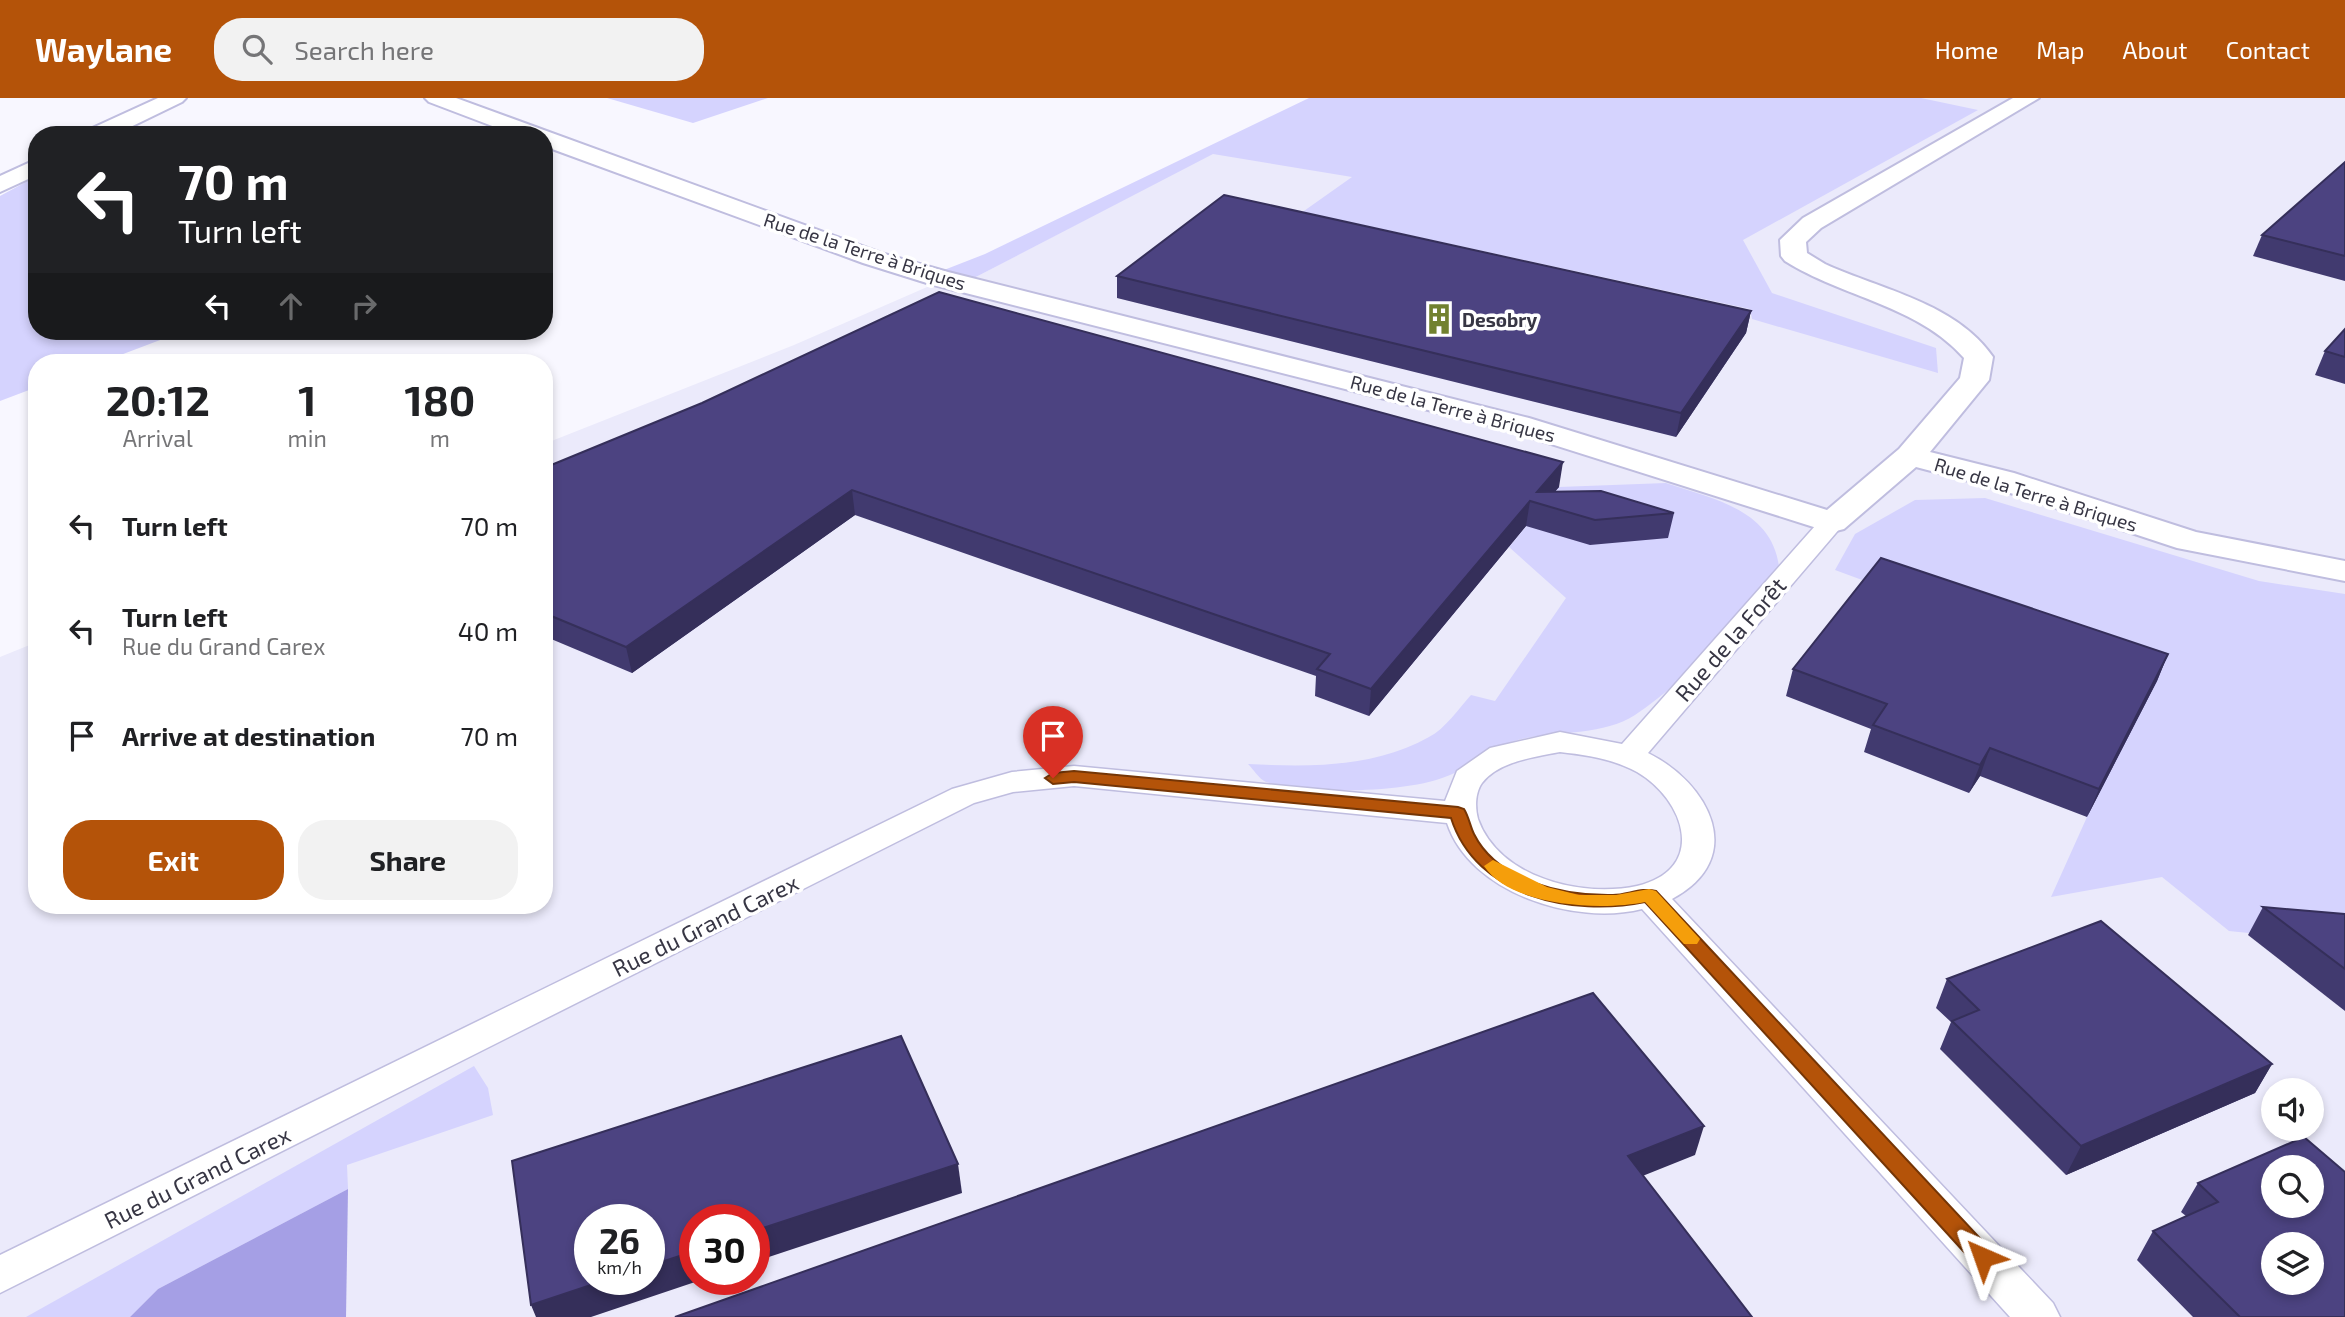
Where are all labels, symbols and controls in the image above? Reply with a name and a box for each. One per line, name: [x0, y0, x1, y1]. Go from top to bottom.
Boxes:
search box: [214, 18, 704, 81]
text: Waylane: [35, 29, 172, 69]
icon: search: [238, 30, 276, 68]
text: Search here: [294, 34, 434, 65]
text: Home: [1935, 35, 1998, 64]
text: Map: [2036, 35, 2084, 64]
text: About: [2122, 35, 2188, 64]
text: Contact: [2226, 35, 2310, 64]
text: 70 m: [178, 151, 289, 210]
icon: left: [63, 154, 154, 245]
street label: Rue de la Terre à Briques: [761, 207, 969, 295]
text: Turn left: [178, 211, 302, 249]
icon: left: [199, 287, 237, 325]
icon: ahead: [272, 287, 310, 325]
icon: right: [345, 287, 383, 325]
building icon: Desobry: [1422, 302, 1456, 336]
place label: Desobry: [1462, 308, 1537, 332]
street label: Rue de la Terre à Briques: [1348, 370, 1558, 446]
text: 20:12: [106, 374, 210, 424]
text: 1: [298, 374, 316, 424]
text: 180: [404, 374, 475, 424]
text: Arrival: [123, 424, 193, 452]
text: min: [288, 424, 327, 452]
text: m: [430, 424, 450, 452]
street label: Rue de la Terre à Briques: [1932, 452, 2140, 536]
icon: left: [63, 507, 101, 545]
text: Turn left: [122, 510, 228, 541]
text: 70 m: [460, 510, 518, 541]
street label: Rue de la Forêt: [1669, 571, 1792, 707]
text: Turn left: [122, 601, 228, 632]
icon: left: [63, 612, 101, 650]
text: 40 m: [458, 615, 518, 646]
text: Rue du Grand Carex: [122, 632, 325, 660]
pin: [1023, 706, 1083, 778]
icon: arrive: [63, 717, 101, 755]
icon: arrive: [1034, 717, 1072, 755]
text: Arrive at destination: [122, 720, 375, 751]
text: 70 m: [460, 720, 518, 751]
button: Exit: [63, 820, 284, 900]
button: Share: [298, 820, 518, 900]
street label: Rue du Grand Carex: [607, 868, 803, 982]
map controls: [2261, 1078, 2324, 1295]
button: sound: [2261, 1078, 2324, 1141]
street label: Rue du Grand Carex: [99, 1120, 295, 1234]
button: search: [2261, 1155, 2324, 1218]
speed limit sign: 30: [679, 1204, 770, 1295]
text: 26: [599, 1219, 640, 1261]
position arrow: [1946, 1220, 2020, 1294]
button: layers: [2261, 1232, 2324, 1295]
text: km/h: [597, 1256, 642, 1278]

